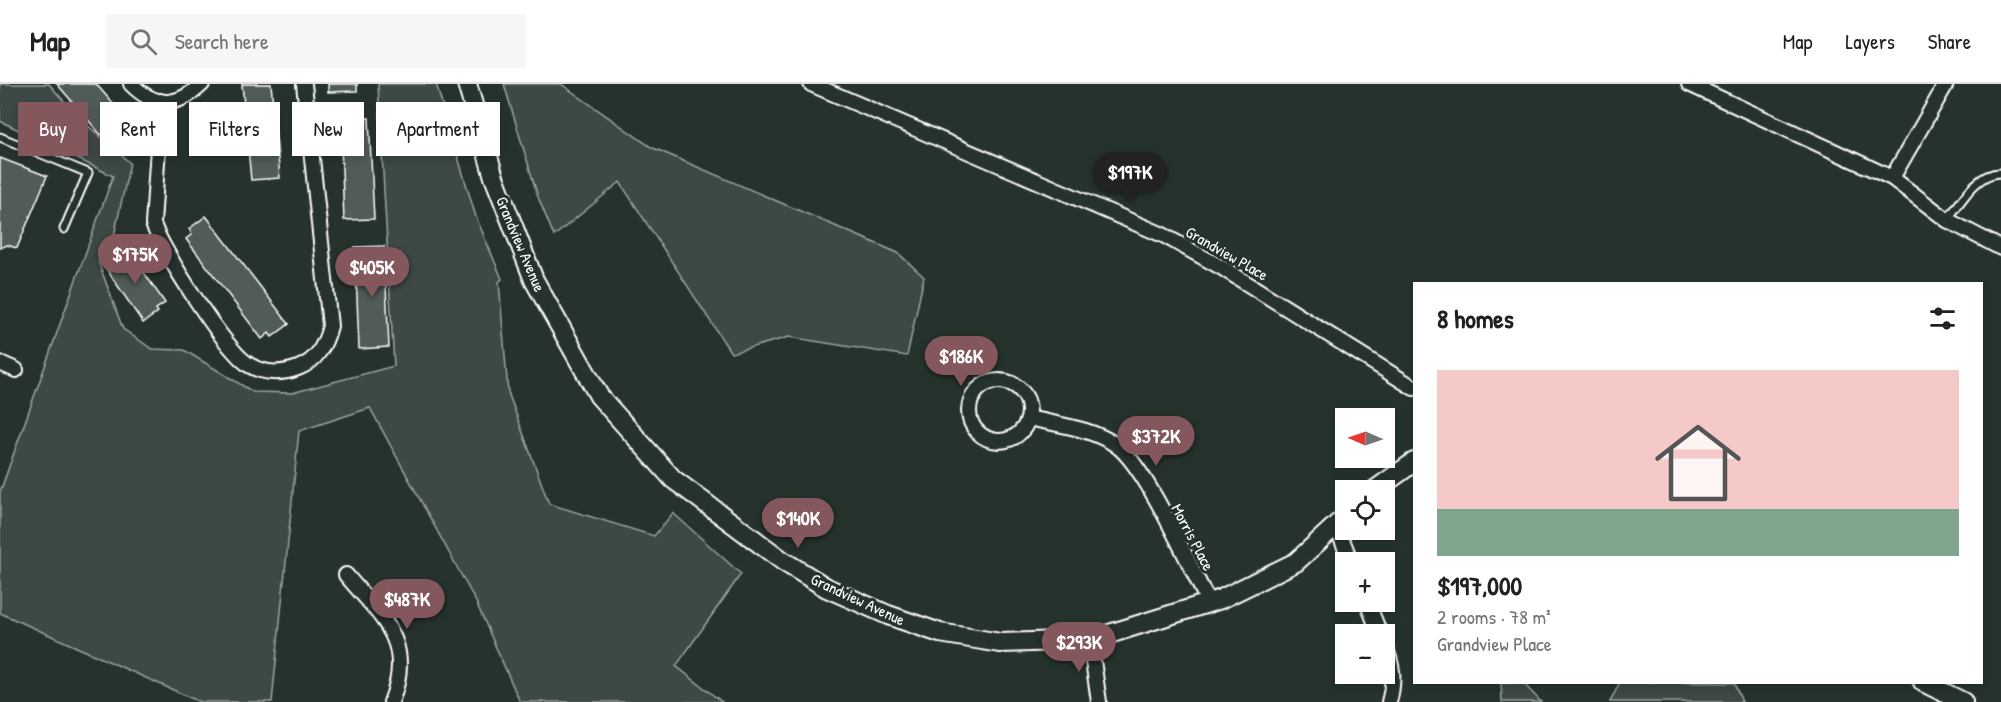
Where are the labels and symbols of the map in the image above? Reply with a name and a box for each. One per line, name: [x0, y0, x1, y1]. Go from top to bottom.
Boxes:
pin: $197K: [1088, 152, 1172, 203]
street label: Grandview Avenue: [491, 193, 551, 296]
street label: Grandview Place: [1182, 221, 1273, 286]
pin: $175K: [93, 234, 177, 285]
pin: $405K: [330, 247, 414, 298]
pin: $186K: [919, 336, 1003, 387]
north arrow: [1335, 408, 1395, 468]
pin: $372K: [1114, 416, 1198, 467]
pin: $140K: [756, 498, 840, 549]
street label: Morris Place: [1166, 500, 1220, 575]
street label: Grandview Avenue: [807, 568, 909, 631]
pin: $487K: [365, 579, 449, 630]
pin: $293K: [1037, 622, 1121, 673]

